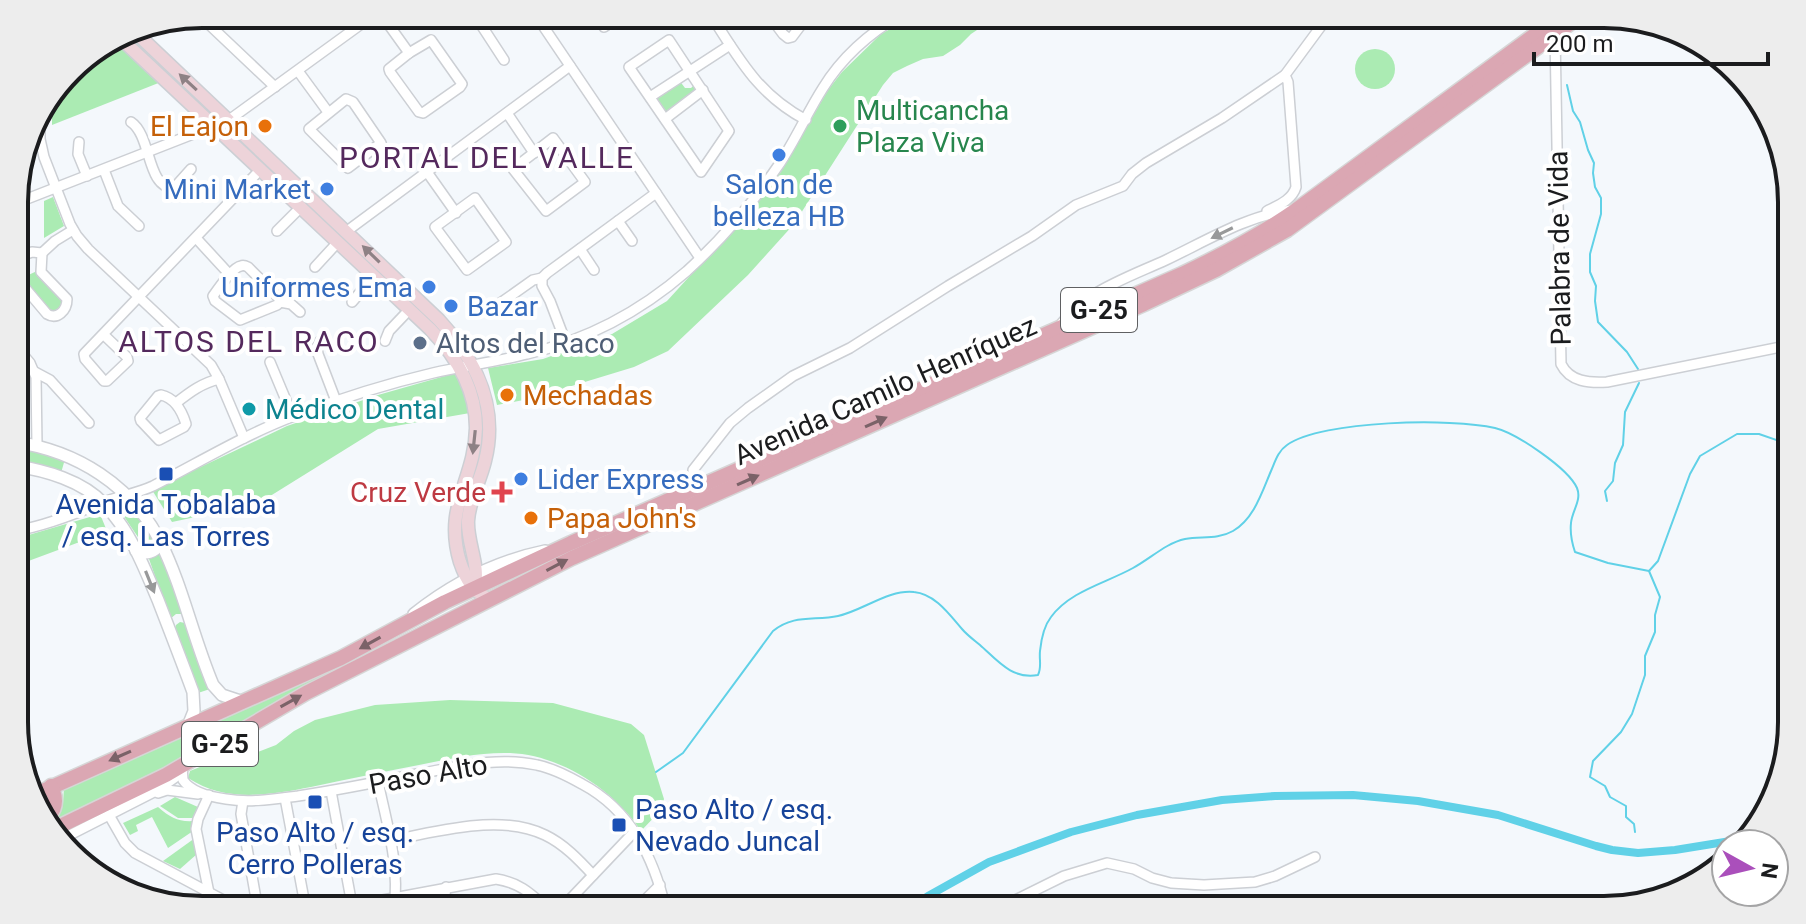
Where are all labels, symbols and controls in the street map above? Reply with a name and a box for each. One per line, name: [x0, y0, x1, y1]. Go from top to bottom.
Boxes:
scale bar: [1534, 16, 1768, 66]
text: 200 m: [1546, 30, 1613, 58]
one-way arrow: [179, 73, 198, 91]
place label: Multicancha Plaza Viva: [856, 94, 1009, 159]
place label: El Eajon: [150, 110, 249, 143]
marker: El Eajon: [256, 117, 274, 135]
marker: Multicancha Plaza Viva: [831, 117, 849, 135]
district label: PORTAL DEL VALLE: [339, 140, 635, 175]
marker: Salon de belleza HB: [770, 146, 788, 164]
street label: Palabra de Vida: [1541, 150, 1578, 346]
place label: Salon de belleza HB: [713, 168, 845, 233]
place label: Mini Market: [163, 173, 311, 206]
marker: Mini Market: [318, 180, 336, 198]
one-way arrow: [1210, 226, 1234, 240]
one-way arrow: [362, 245, 381, 264]
place label: Uniformes Ema: [221, 271, 413, 304]
marker: Uniformes Ema: [420, 278, 438, 296]
road number: G-25: [1061, 288, 1137, 332]
place label: Bazar: [467, 290, 539, 323]
marker: Bazar: [442, 297, 460, 315]
street label: Avenida Camilo Henríquez: [729, 309, 1041, 472]
district label: ALTOS DEL RACO: [118, 324, 380, 359]
place label: Altos del Raco: [436, 327, 615, 360]
marker: Altos del Raco: [411, 334, 429, 352]
place label: Mechadas: [523, 379, 653, 412]
marker: Mechadas: [498, 386, 516, 404]
place label: Médico Dental: [265, 393, 444, 426]
marker: Médico Dental: [240, 400, 258, 418]
one-way arrow: [864, 416, 888, 429]
one-way arrow: [468, 430, 481, 455]
place label: Lider Express: [537, 463, 704, 496]
marker: Avenida Tobalaba / esq. Las Torres: [157, 465, 175, 483]
marker: Lider Express: [512, 470, 530, 488]
one-way arrow: [736, 473, 760, 486]
place label: Cruz Verde: [350, 476, 486, 509]
marker: Cruz Verde: [493, 483, 511, 501]
place label: Avenida Tobalaba / esq. Las Torres: [56, 488, 276, 553]
place label: Papa John's: [547, 502, 697, 535]
marker: Papa John's: [522, 509, 540, 527]
one-way arrow: [546, 559, 568, 573]
one-way arrow: [144, 570, 157, 594]
one-way arrow: [359, 637, 382, 650]
one-way arrow: [280, 695, 302, 709]
road number: G-25: [182, 722, 258, 766]
street label: Paso Alto: [366, 748, 490, 801]
one-way arrow: [108, 750, 132, 763]
marker: Paso Alto / esq. Cerro Polleras: [306, 793, 324, 811]
place label: Paso Alto / esq. Nevado Juncal: [635, 793, 833, 858]
place label: Paso Alto / esq. Cerro Polleras: [216, 816, 414, 881]
marker: Paso Alto / esq. Nevado Juncal: [610, 816, 628, 834]
north arrow: [1710, 828, 1790, 908]
text: N: [1756, 861, 1783, 880]

